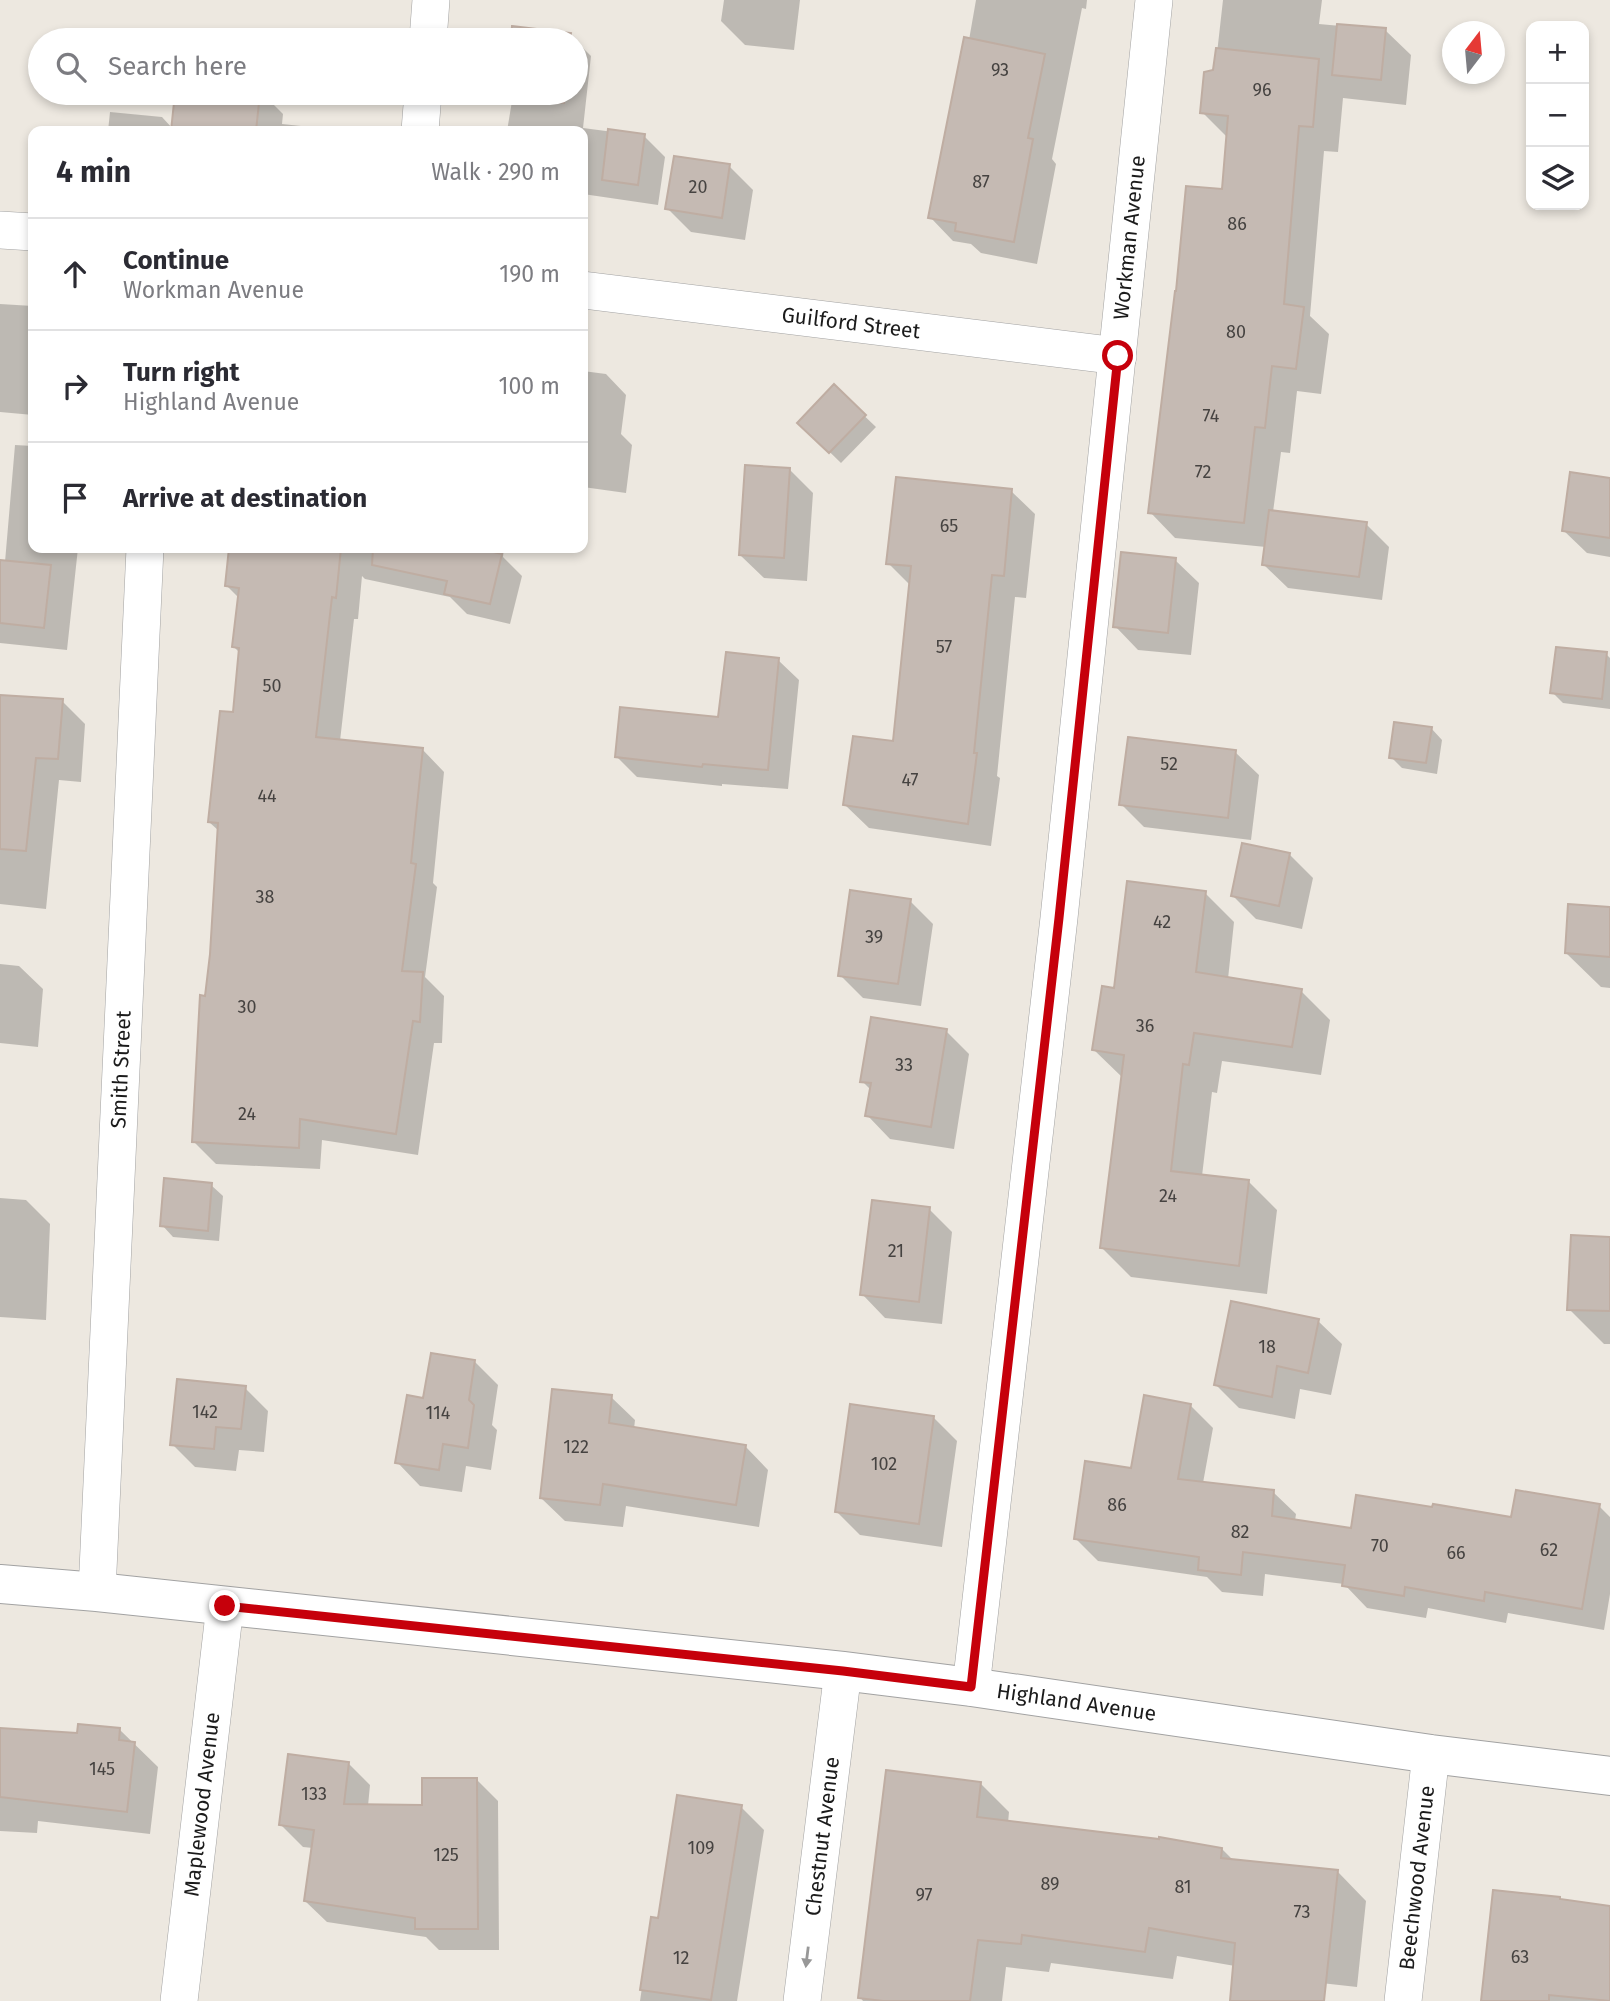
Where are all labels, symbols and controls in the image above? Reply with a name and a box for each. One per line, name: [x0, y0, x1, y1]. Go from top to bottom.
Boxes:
north arrow: [1442, 21, 1505, 84]
map controls: [1526, 21, 1589, 210]
button: +: [1526, 21, 1589, 84]
search box: [28, 28, 588, 105]
icon: search: [52, 48, 90, 86]
text: Search here: [108, 51, 247, 82]
house number: 93: [991, 59, 1009, 81]
house number: 96: [1252, 79, 1272, 101]
button: −: [1526, 84, 1589, 147]
button: layers: [1526, 147, 1589, 210]
text: 4 min: [56, 154, 131, 190]
street label: Workman Avenue: [1108, 154, 1151, 321]
text: Walk · 290 m: [431, 158, 560, 186]
house number: 87: [972, 171, 990, 193]
house number: 20: [689, 176, 707, 198]
house number: 86: [1227, 213, 1247, 235]
text: Continue: [123, 245, 229, 276]
icon: ahead: [56, 255, 94, 293]
text: 190 m: [499, 260, 560, 288]
text: Workman Avenue: [123, 276, 304, 304]
street label: Guilford Street: [780, 302, 922, 345]
house number: 80: [1226, 321, 1246, 343]
route start: [1102, 340, 1133, 371]
text: Turn right: [123, 357, 240, 388]
icon: right: [56, 367, 94, 405]
text: 100 m: [499, 372, 560, 400]
text: Highland Avenue: [123, 388, 299, 416]
house number: 74: [1203, 405, 1220, 427]
house number: 72: [1195, 461, 1211, 483]
icon: arrive: [56, 479, 94, 517]
text: Arrive at destination: [123, 483, 367, 514]
house number: 65: [940, 515, 958, 537]
house number: 57: [936, 636, 952, 658]
house number: 50: [262, 675, 282, 697]
house number: 52: [1160, 753, 1178, 775]
house number: 47: [901, 769, 919, 791]
house number: 44: [257, 785, 277, 807]
house number: 38: [256, 886, 275, 908]
house number: 42: [1153, 911, 1171, 933]
house number: 39: [865, 926, 883, 948]
house number: 30: [237, 996, 257, 1018]
street label: Smith Street: [105, 1010, 137, 1129]
house number: 36: [1136, 1015, 1154, 1037]
house number: 33: [895, 1054, 913, 1076]
house number: 24: [238, 1103, 256, 1125]
house number: 24: [1159, 1185, 1177, 1207]
house number: 21: [888, 1240, 904, 1262]
house number: 18: [1258, 1336, 1276, 1358]
house number: 142: [192, 1401, 218, 1423]
house number: 114: [426, 1402, 451, 1424]
house number: 122: [563, 1436, 589, 1458]
house number: 102: [871, 1453, 897, 1475]
house number: 86: [1107, 1494, 1127, 1516]
house number: 82: [1231, 1521, 1249, 1543]
house number: 70: [1371, 1535, 1389, 1557]
house number: 62: [1540, 1539, 1558, 1561]
house number: 66: [1446, 1542, 1466, 1564]
route end: [209, 1590, 240, 1621]
street label: Highland Avenue: [995, 1678, 1158, 1727]
street label: Maplewood Avenue: [178, 1711, 226, 1898]
street label: Chestnut Avenue: [800, 1755, 845, 1917]
house number: 145: [89, 1758, 115, 1780]
house number: 133: [301, 1783, 327, 1805]
street label: Beechwood Avenue: [1394, 1784, 1440, 1971]
house number: 109: [687, 1837, 715, 1859]
house number: 125: [433, 1844, 459, 1866]
house number: 89: [1040, 1873, 1060, 1895]
house number: 81: [1174, 1876, 1192, 1898]
house number: 97: [915, 1884, 933, 1906]
house number: 73: [1294, 1901, 1310, 1923]
house number: 63: [1511, 1946, 1529, 1968]
house number: 12: [673, 1947, 689, 1969]
one-way arrow: [802, 1947, 813, 1969]

